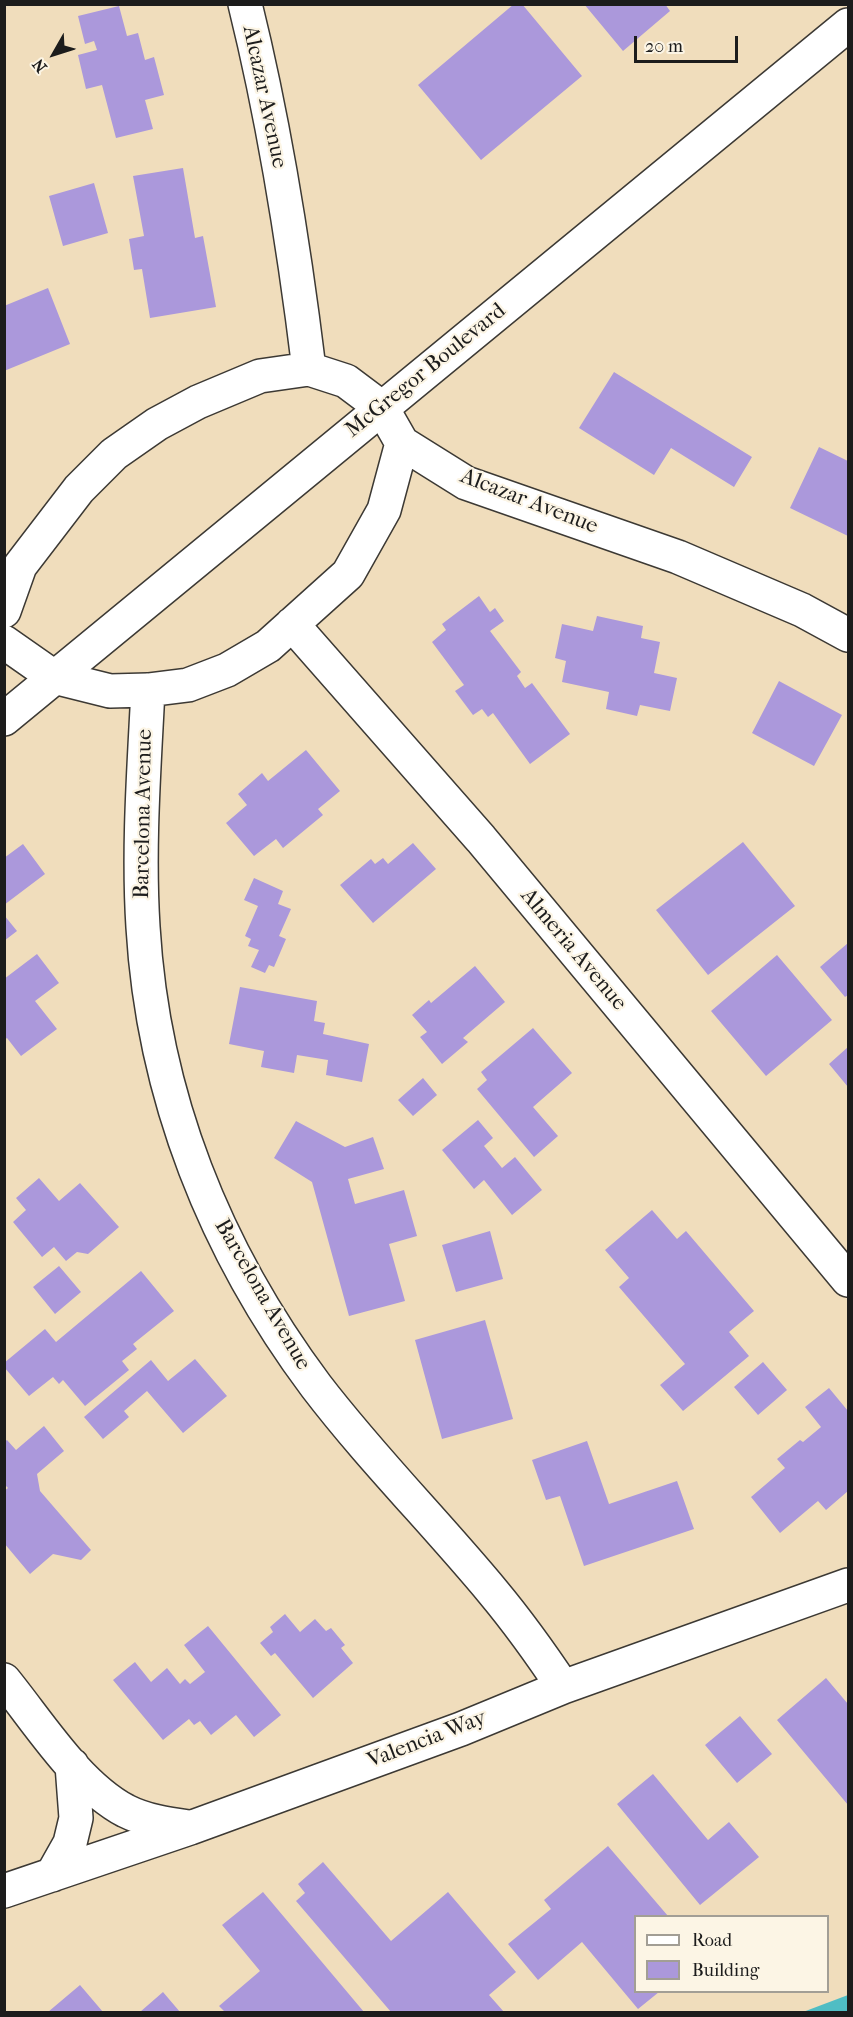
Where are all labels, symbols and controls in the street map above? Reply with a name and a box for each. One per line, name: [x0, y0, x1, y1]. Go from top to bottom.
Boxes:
street label: Alcazar Avenue: [236, 23, 292, 171]
north arrow: [24, 24, 84, 84]
scale bar: [637, 24, 740, 62]
text: 20 m: [645, 36, 683, 57]
text: N: [28, 55, 51, 76]
street label: McGregor Boulevard: [341, 298, 511, 444]
street label: Alcazar Avenue: [457, 464, 601, 540]
street label: Barcelona Avenue: [129, 729, 159, 899]
street label: Almeria Avenue: [514, 884, 632, 1016]
street label: Barcelona Avenue: [208, 1215, 316, 1375]
street label: Valencia Way: [364, 1705, 490, 1775]
legend: [634, 1915, 829, 1993]
text: Road: [692, 1930, 732, 1951]
text: Building: [692, 1960, 759, 1981]

